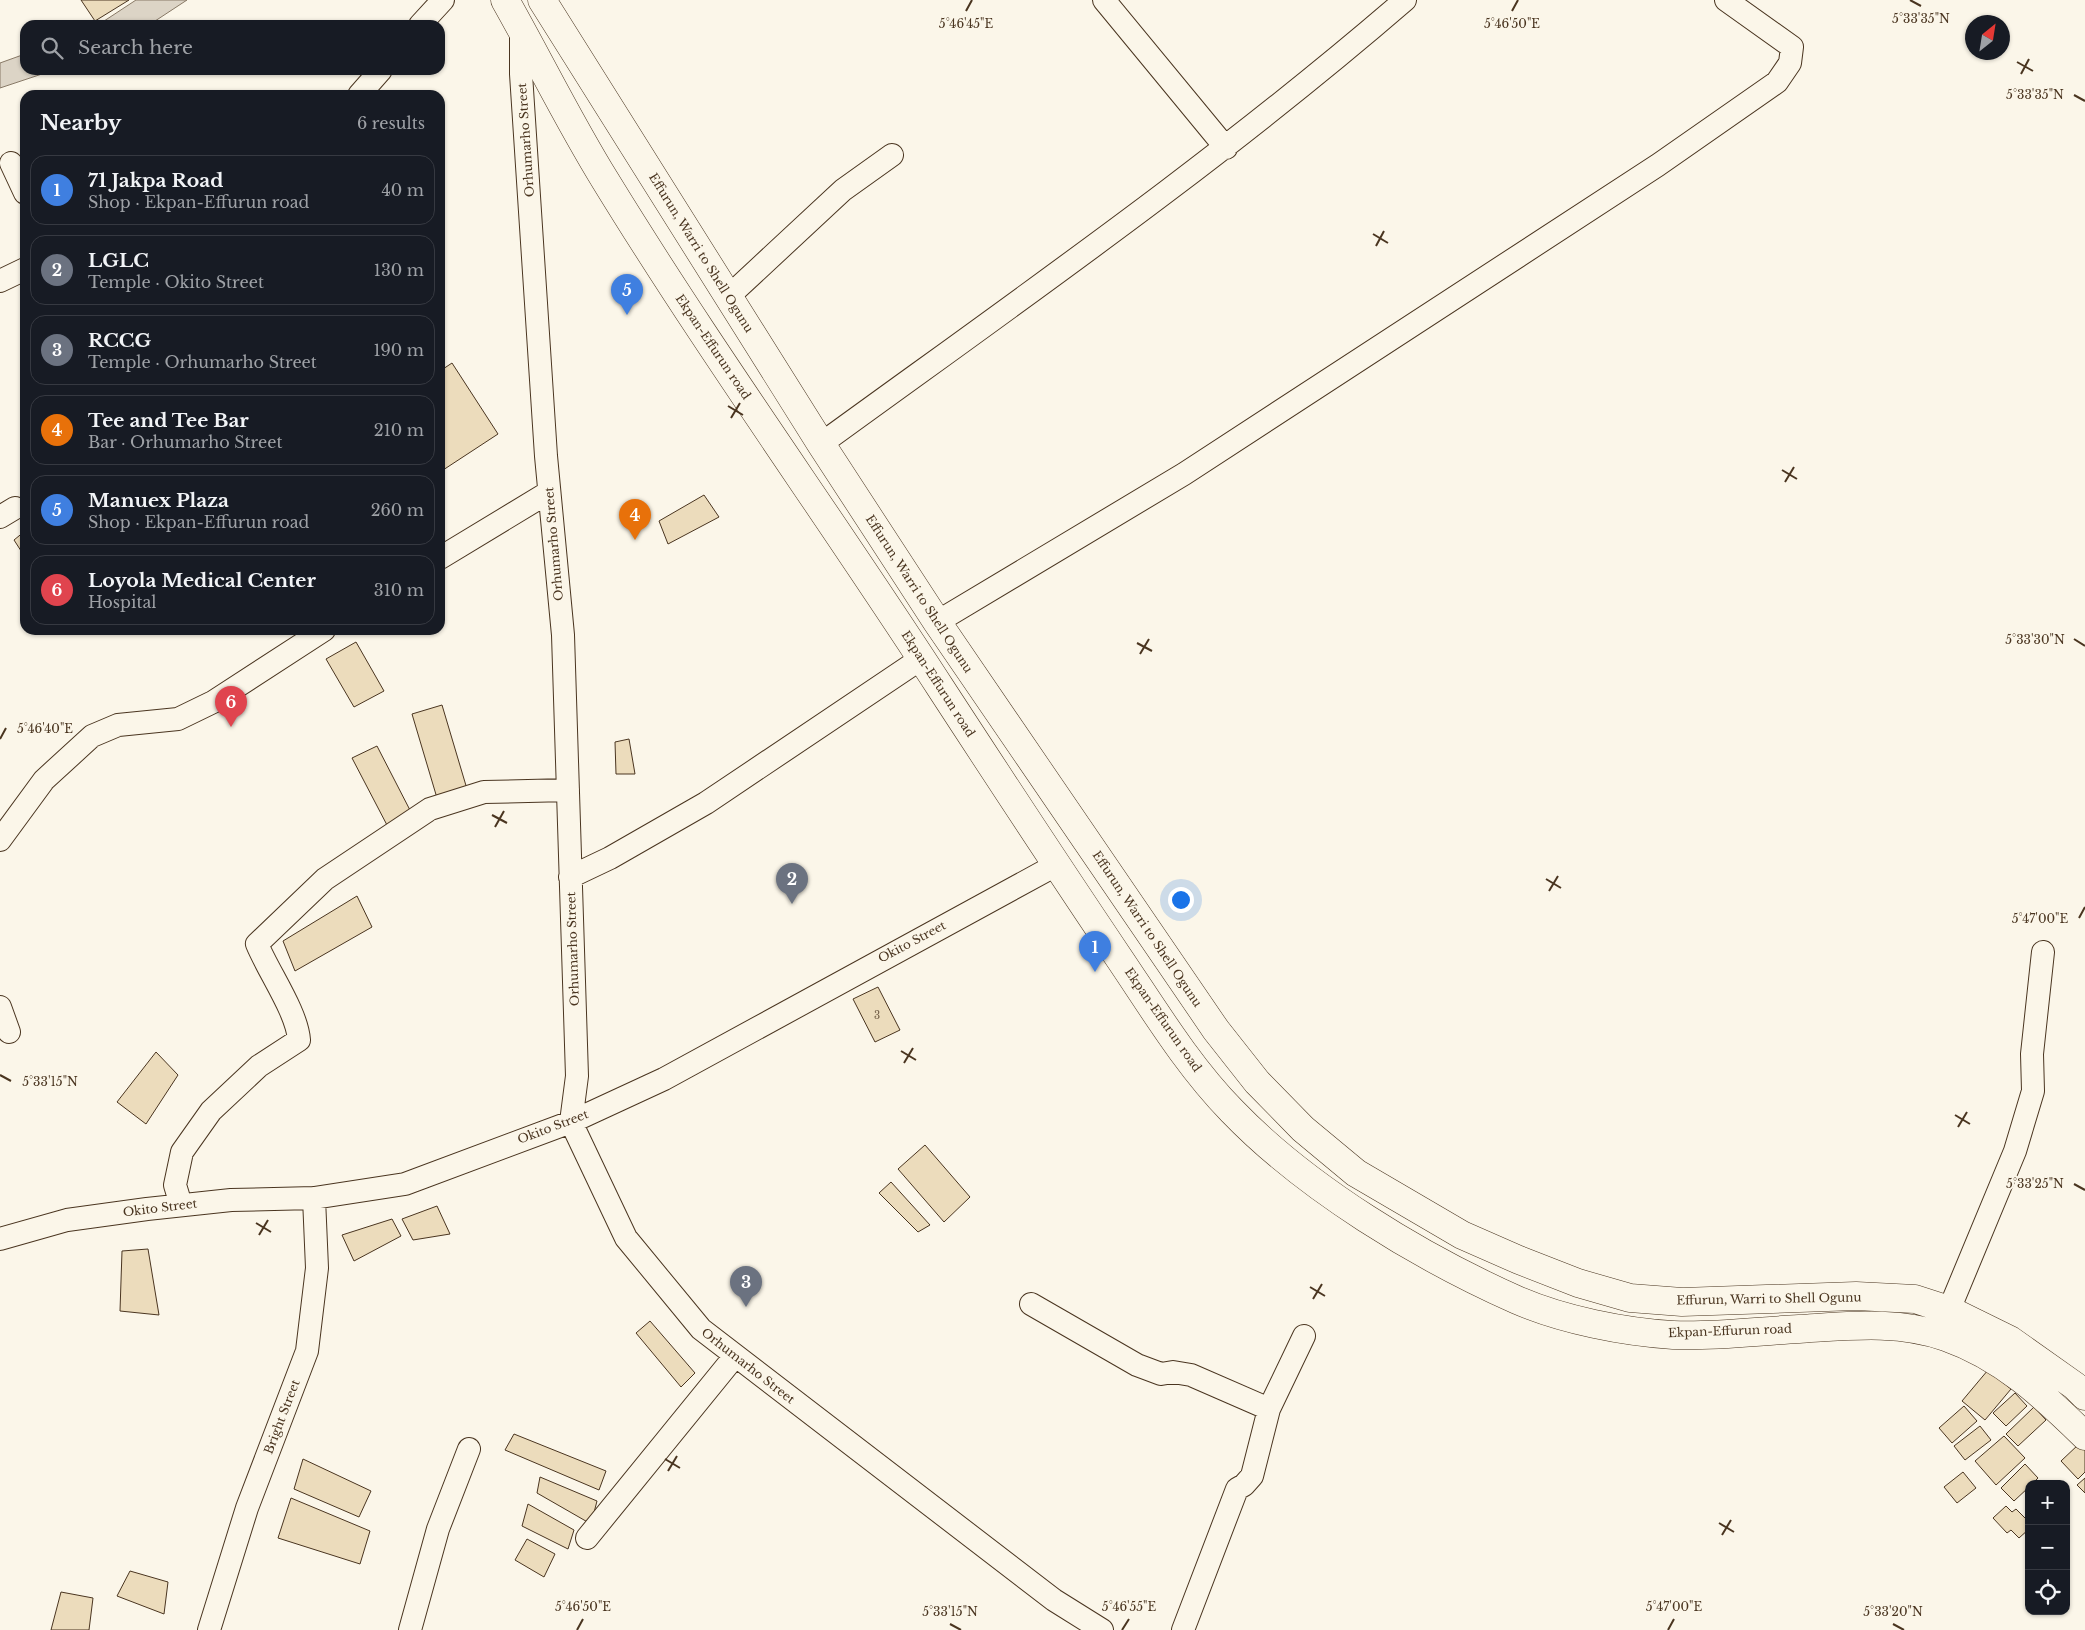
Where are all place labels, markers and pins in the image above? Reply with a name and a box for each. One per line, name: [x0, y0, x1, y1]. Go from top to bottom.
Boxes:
pin: 5: [611, 274, 643, 315]
pin: 4: [619, 499, 651, 540]
pin: 6: [215, 686, 247, 727]
pin: 2: [776, 863, 808, 904]
pin: 1: [1079, 931, 1111, 972]
pin: 3: [730, 1266, 762, 1307]

